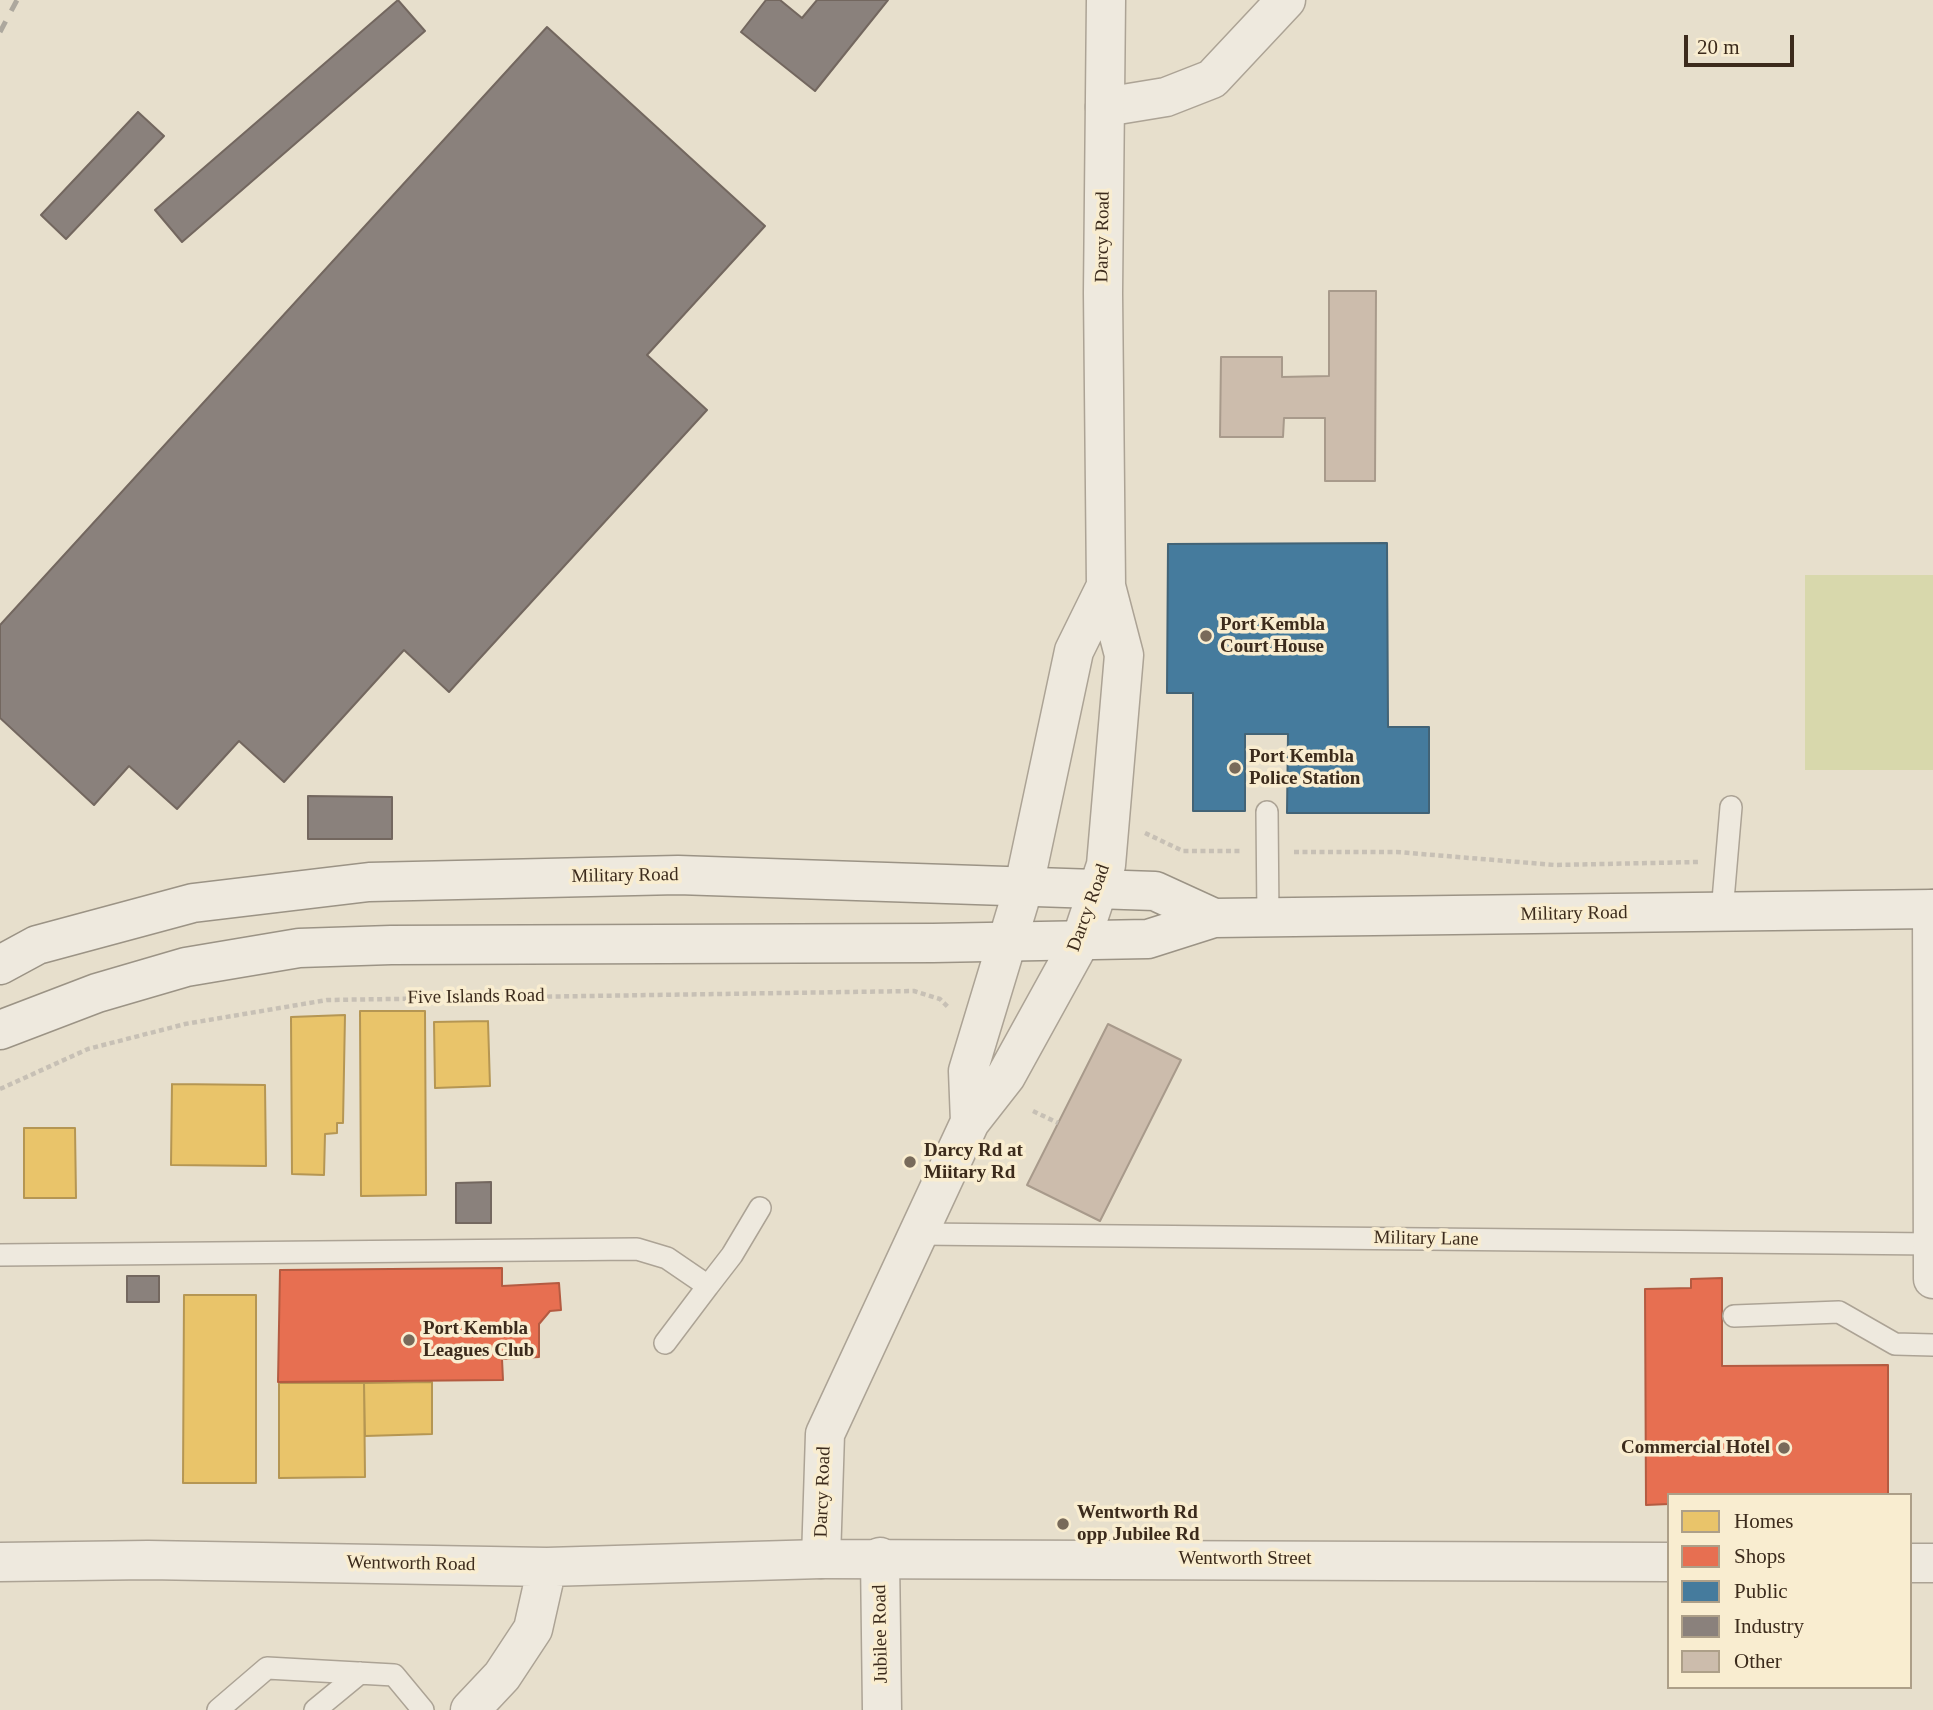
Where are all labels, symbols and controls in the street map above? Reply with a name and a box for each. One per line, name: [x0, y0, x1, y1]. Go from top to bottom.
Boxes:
scale bar: [1688, 21, 1798, 65]
text: 20 m: [1697, 35, 1740, 59]
street label: Darcy Road: [1091, 191, 1115, 283]
place label: Port Kembla Court House: [1220, 614, 1325, 658]
marker: Port Kembla Court House: [1198, 628, 1214, 644]
place label: Port Kembla Police Station: [1249, 746, 1360, 790]
marker: Port Kembla Police Station: [1227, 760, 1243, 776]
street label: Darcy Road: [1063, 861, 1115, 955]
street label: Military Road: [571, 864, 679, 888]
street label: Military Road: [1520, 902, 1628, 926]
street label: Five Islands Road: [407, 984, 545, 1010]
place label: Darcy Rd at Miitary Rd: [924, 1140, 1023, 1184]
marker: Darcy Rd at Miitary Rd: [902, 1154, 918, 1170]
street label: Military Lane: [1373, 1227, 1479, 1251]
place label: Port Kembla Leagues Club: [423, 1318, 534, 1362]
marker: Port Kembla Leagues Club: [401, 1332, 417, 1348]
place label: Commercial Hotel: [1621, 1437, 1770, 1459]
marker: Commercial Hotel: [1776, 1440, 1792, 1456]
street label: Darcy Road: [810, 1446, 836, 1538]
legend: [1667, 1493, 1912, 1689]
place label: Wentworth Rd opp Jubilee Rd: [1077, 1502, 1199, 1546]
text: Homes: [1734, 1509, 1794, 1533]
marker: Wentworth Rd opp Jubilee Rd: [1055, 1516, 1071, 1532]
text: Shops: [1734, 1544, 1785, 1568]
street label: Wentworth Street: [1178, 1548, 1312, 1570]
street label: Wentworth Road: [346, 1551, 476, 1577]
text: Public: [1734, 1579, 1788, 1603]
street label: Jubilee Road: [869, 1584, 893, 1684]
text: Industry: [1734, 1614, 1804, 1638]
text: Other: [1734, 1649, 1782, 1673]

